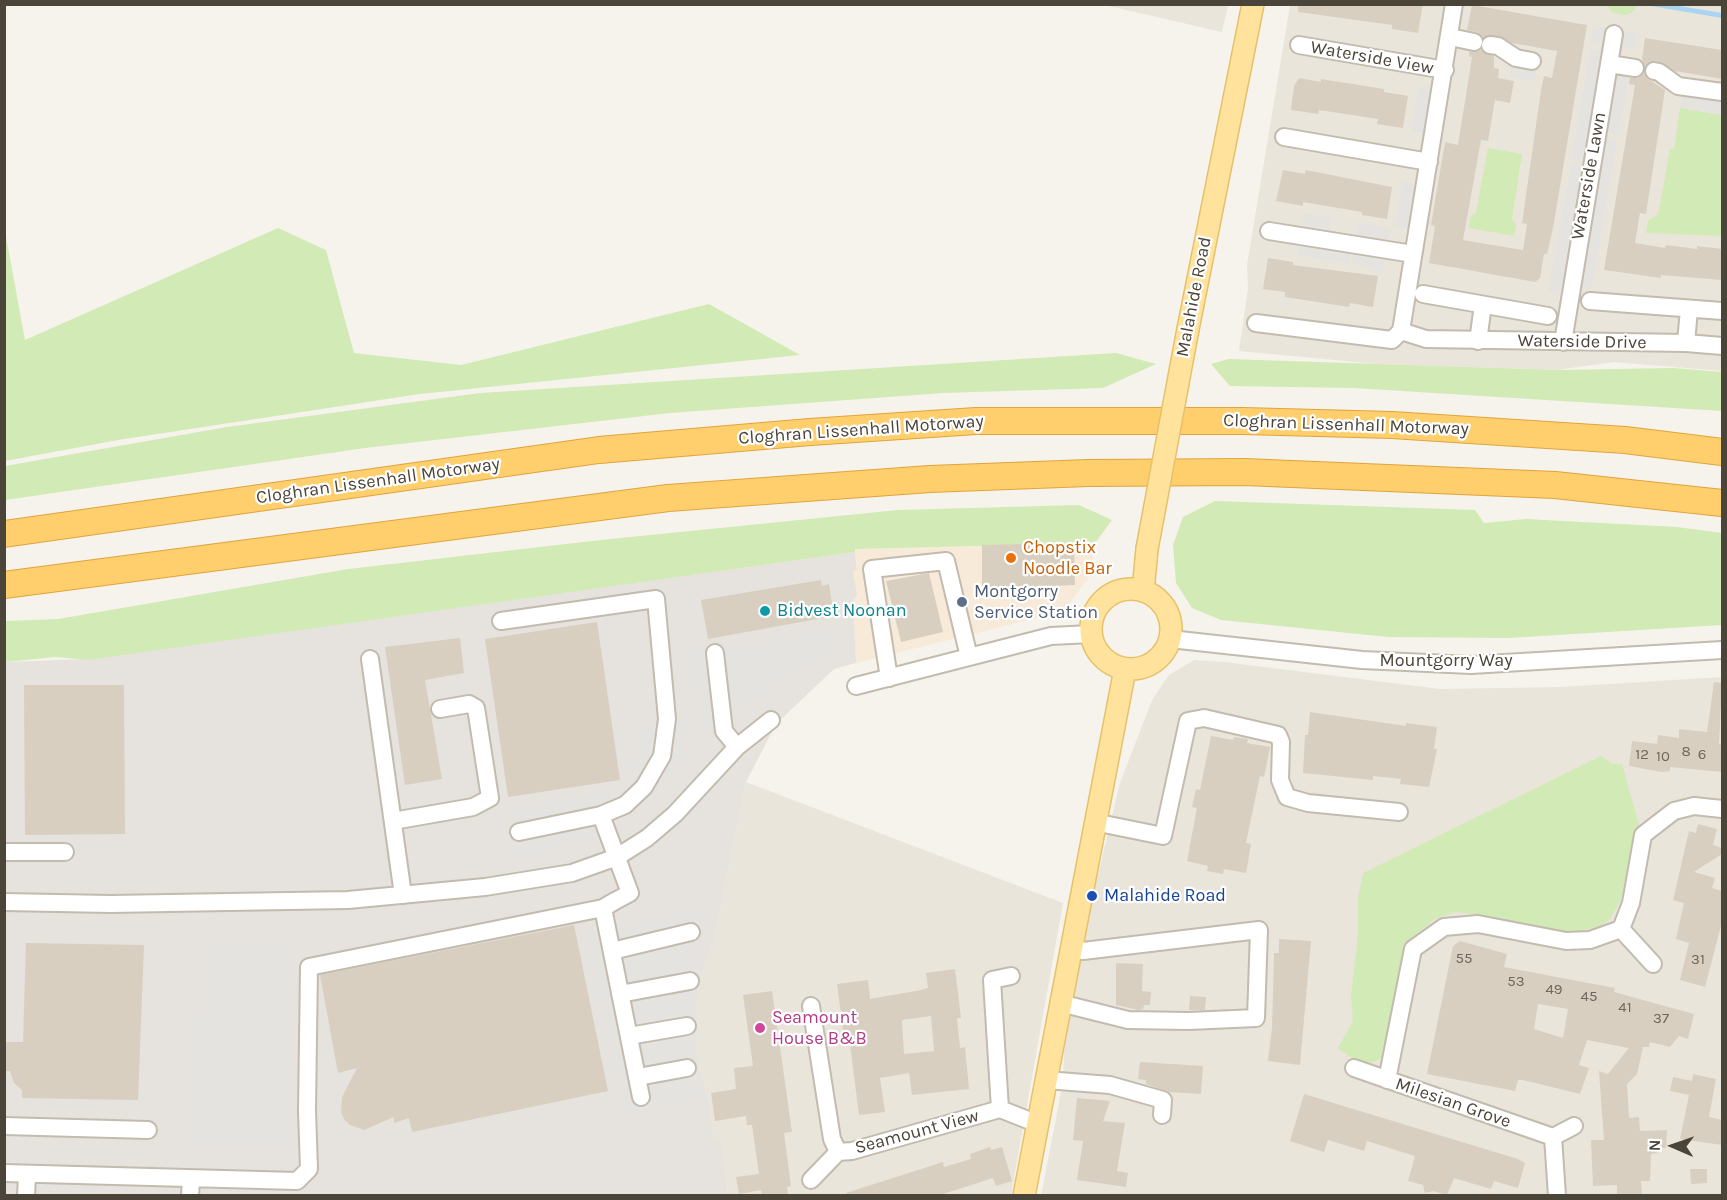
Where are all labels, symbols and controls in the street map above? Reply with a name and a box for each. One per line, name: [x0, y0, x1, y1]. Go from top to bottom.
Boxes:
street label: Waterside View: [1309, 37, 1435, 79]
street label: Waterside Lawn: [1567, 111, 1611, 241]
street label: Malahide Road: [1172, 235, 1216, 359]
street label: Waterside Drive: [1517, 330, 1647, 354]
street label: Cloghran Lissenhall Motorway: [1223, 410, 1469, 440]
street label: Cloghran Lissenhall Motorway: [738, 411, 984, 449]
street label: Cloghran Lissenhall Motorway: [255, 453, 501, 509]
place label: Chopstix Noodle Bar: [1023, 537, 1112, 580]
marker: Chopstix Noodle Bar: [1004, 551, 1018, 565]
place label: Montgorry Service Station: [974, 581, 1098, 624]
marker: Montgorry Service Station: [955, 595, 969, 609]
place label: Bidvest Noonan: [777, 600, 907, 622]
marker: Bidvest Noonan: [758, 604, 772, 618]
street label: Mountgorry Way: [1379, 650, 1513, 672]
house number: 8: [1681, 743, 1691, 761]
house number: 12: [1635, 746, 1649, 764]
house number: 6: [1698, 746, 1706, 764]
house number: 10: [1656, 748, 1670, 766]
place label: Malahide Road: [1104, 885, 1226, 907]
marker: Malahide Road: [1085, 889, 1099, 903]
house number: 55: [1456, 950, 1472, 968]
house number: 31: [1691, 951, 1705, 969]
house number: 53: [1507, 973, 1525, 991]
house number: 49: [1545, 981, 1563, 999]
house number: 45: [1581, 988, 1597, 1006]
house number: 41: [1618, 999, 1632, 1017]
place label: Seamount House B&B: [772, 1007, 867, 1050]
house number: 37: [1653, 1010, 1669, 1028]
marker: Seamount House B&B: [753, 1021, 767, 1035]
street label: Milesian Grove: [1392, 1073, 1514, 1133]
street label: Seamount View: [853, 1105, 981, 1159]
north arrow: [1643, 1116, 1703, 1176]
text: N: [1645, 1139, 1664, 1151]

